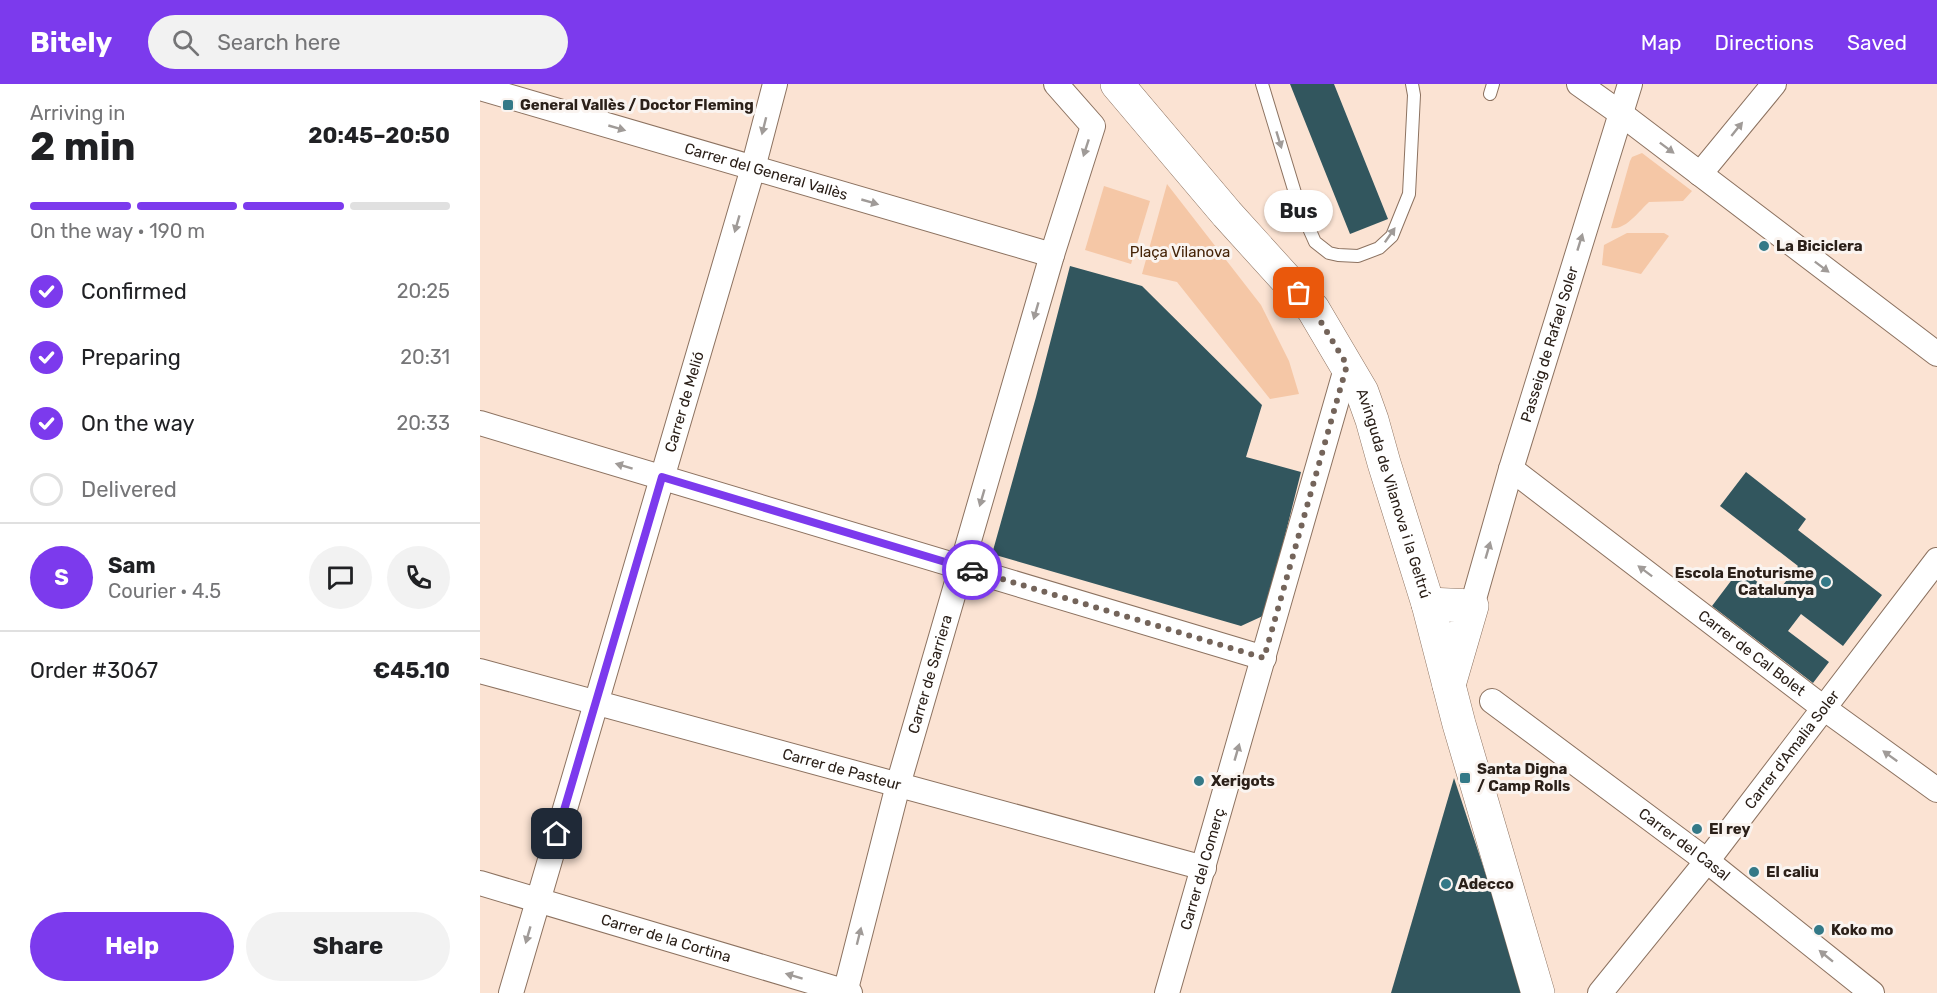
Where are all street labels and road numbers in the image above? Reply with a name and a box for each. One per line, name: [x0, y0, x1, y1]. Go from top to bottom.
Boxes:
street label: Carrer del General Vallès: [682, 139, 850, 204]
street label: Passeig de Rafael Soler: [1517, 264, 1582, 424]
street label: Carrer de Melió: [661, 349, 708, 454]
street label: Avinguda de Vilanova i la Geltrú: [1352, 386, 1435, 600]
street label: Carrer de Cal Bolet: [1695, 606, 1809, 700]
street label: Carrer de Sarriera: [904, 613, 956, 736]
street label: Carrer d'Amalia Soler: [1741, 686, 1843, 813]
street label: Carrer de Pasteur: [780, 745, 904, 794]
street label: Carrer del Casal: [1635, 804, 1734, 885]
street label: Carrer del Comerç: [1177, 806, 1229, 932]
street label: Carrer de la Cortina: [599, 910, 733, 966]

